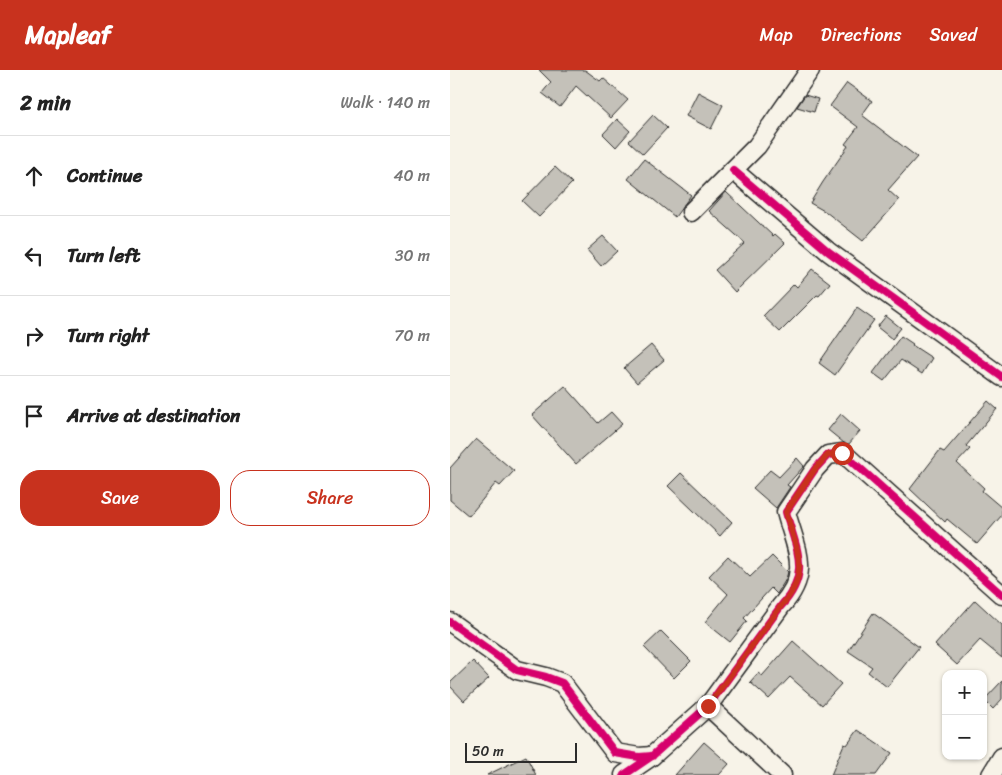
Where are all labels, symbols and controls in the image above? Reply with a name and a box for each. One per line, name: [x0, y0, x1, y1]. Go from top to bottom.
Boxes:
text: Mapleaf: [25, 14, 111, 56]
text: Map: [760, 19, 793, 51]
text: Directions: [821, 19, 902, 51]
text: Saved: [930, 19, 977, 51]
text: 2 min: [20, 84, 71, 122]
text: Walk · 140 m: [341, 88, 430, 117]
text: Continue: [67, 159, 143, 192]
text: 40 m: [393, 161, 430, 190]
icon: ahead: [20, 162, 48, 190]
text: Turn left: [67, 239, 140, 272]
text: 30 m: [395, 241, 430, 270]
icon: left: [20, 242, 48, 270]
text: Turn right: [67, 319, 149, 352]
text: 70 m: [394, 321, 430, 350]
icon: right: [20, 322, 48, 350]
text: Arrive at destination: [67, 399, 240, 432]
icon: arrive: [20, 402, 48, 430]
route start: [831, 442, 854, 465]
button: Save: [20, 470, 220, 526]
button: Share: [230, 470, 430, 526]
map controls: [942, 670, 987, 760]
button: +: [942, 670, 987, 715]
route end: [697, 695, 720, 718]
button: −: [942, 715, 987, 760]
text: 50 m: [472, 739, 504, 764]
scale bar: [465, 740, 578, 763]

